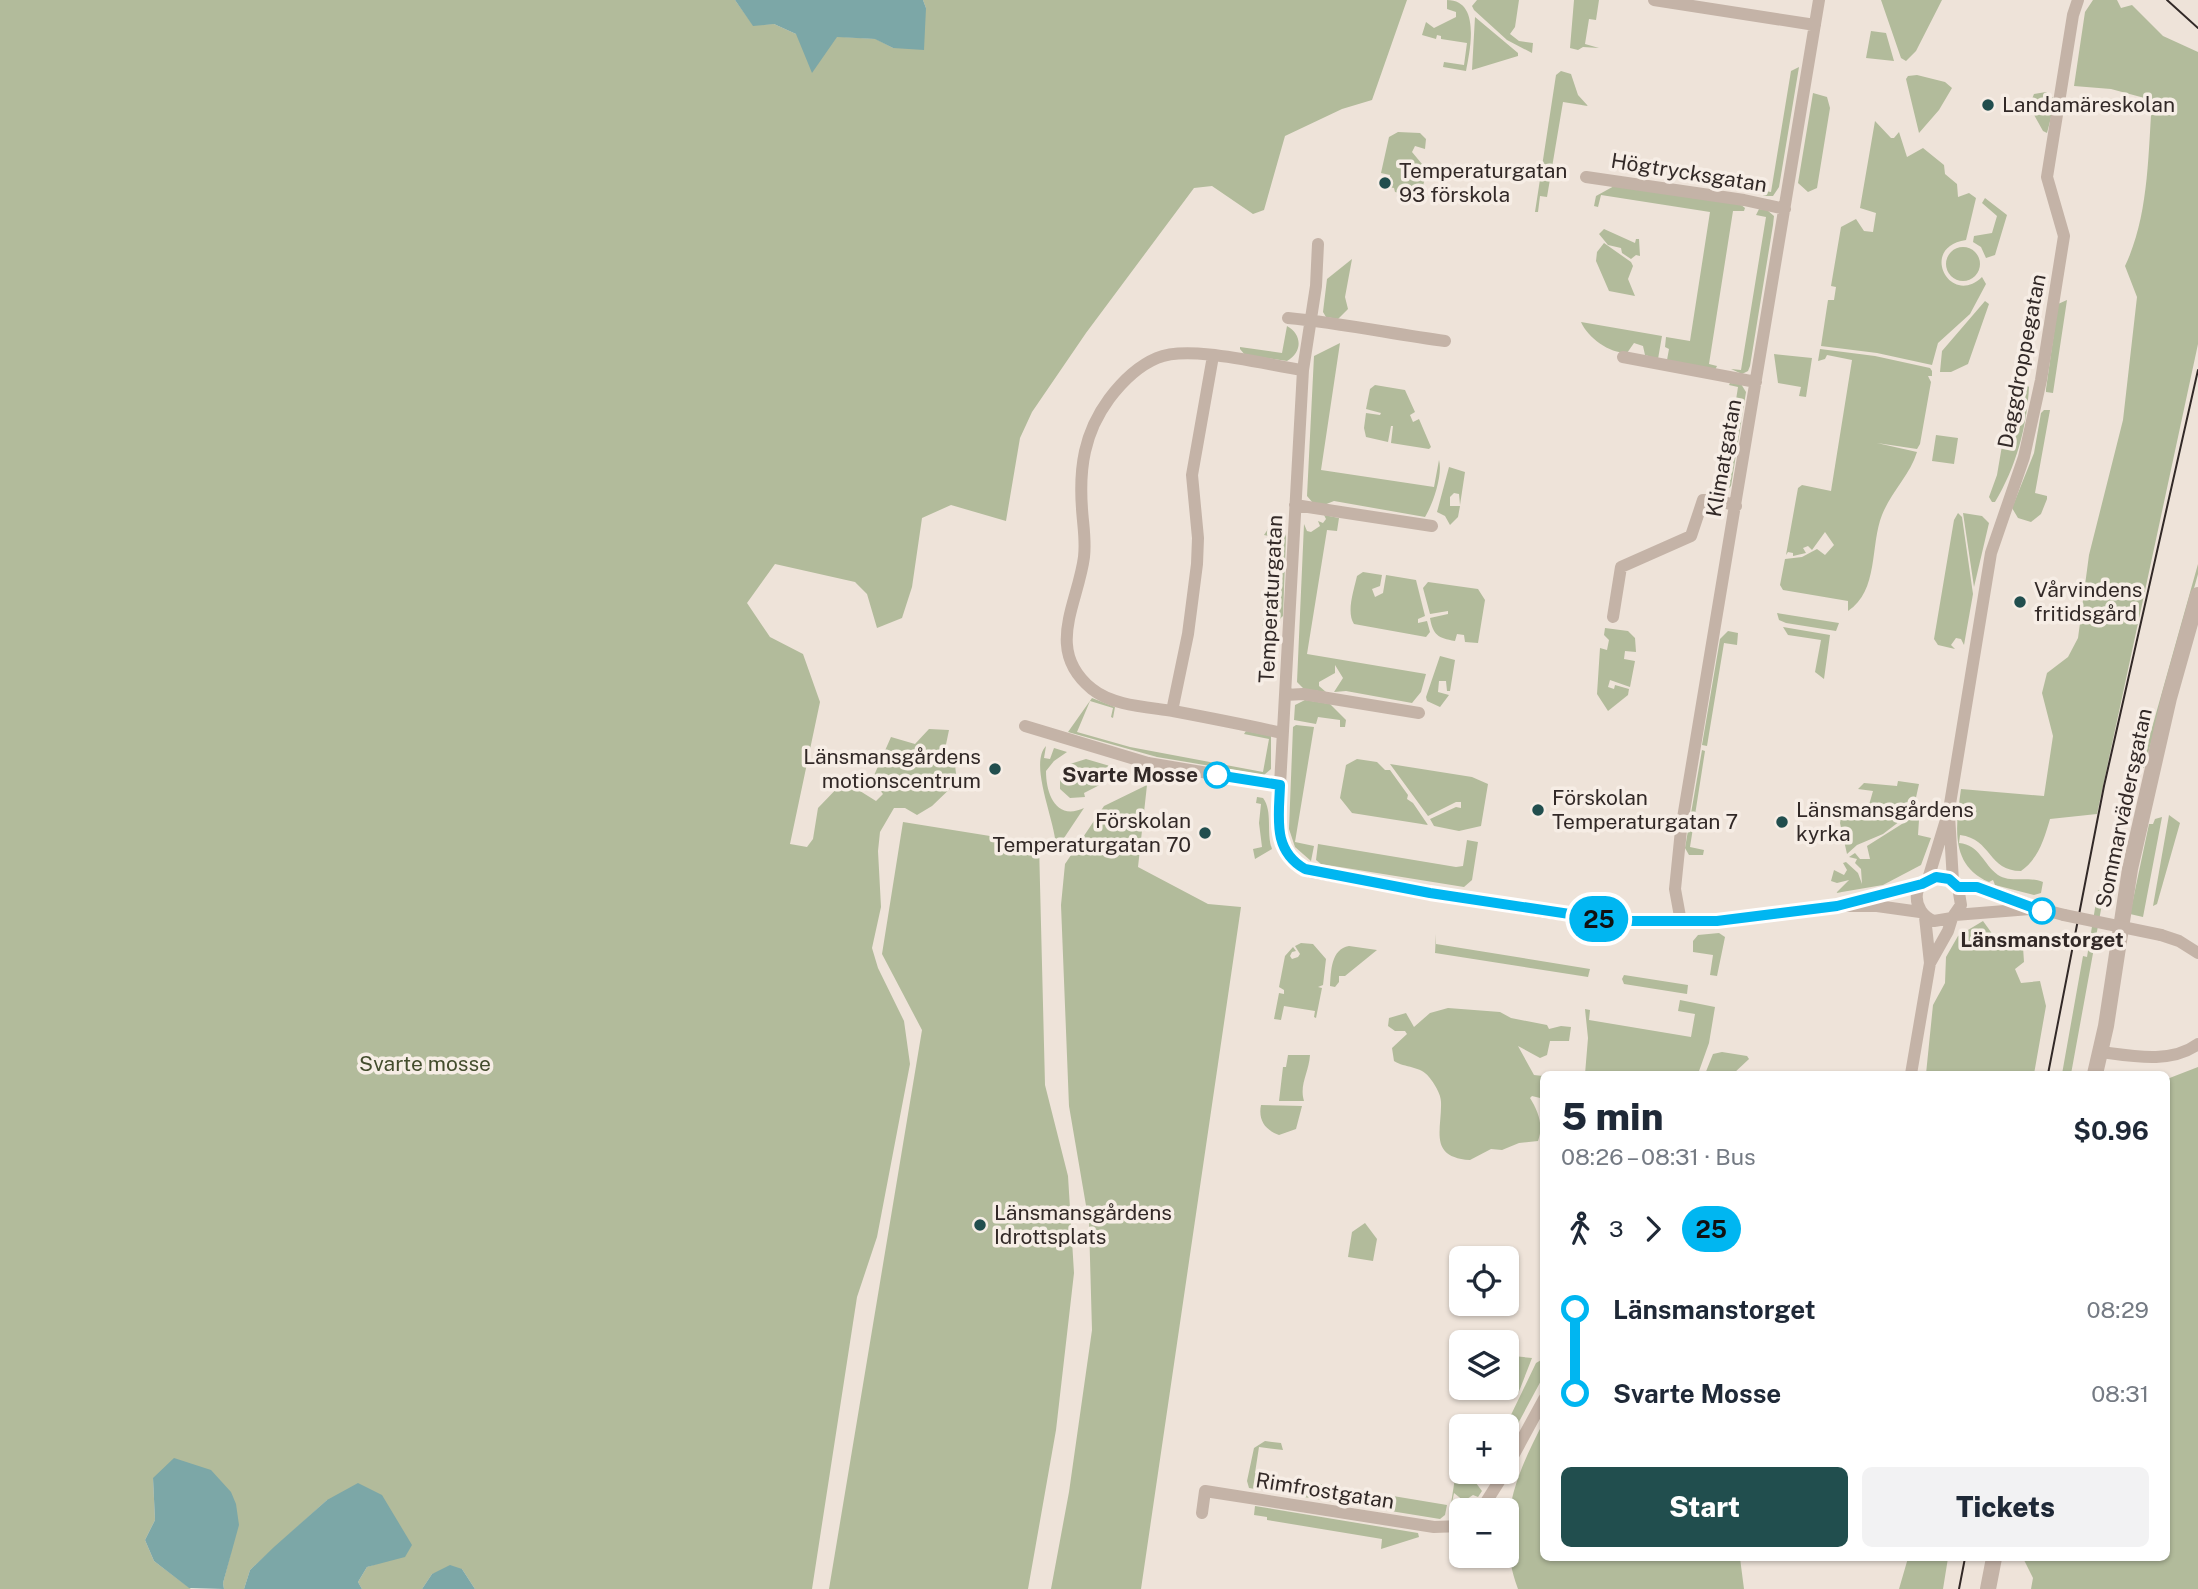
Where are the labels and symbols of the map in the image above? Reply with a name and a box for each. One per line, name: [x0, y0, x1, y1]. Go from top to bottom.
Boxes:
place label: Landamäreskolan: [2002, 92, 2175, 117]
marker: Landamäreskolan: [1980, 97, 1996, 113]
street label: Högtrycksgatan: [1609, 148, 1769, 197]
place label: Temperaturgatan 93 förskola: [1399, 158, 1567, 207]
marker: Temperaturgatan 93 förskola: [1377, 175, 1393, 191]
street label: Daggdroppegatan: [1992, 272, 2051, 450]
street label: Klimatgatan: [1701, 397, 1746, 519]
street label: Temperaturgatan: [1254, 514, 1287, 684]
place label: Vårvindens fritidsgård: [2034, 577, 2142, 626]
marker: Vårvindens fritidsgård: [2012, 594, 2028, 610]
street label: Sommarvädersgatan: [2090, 706, 2157, 910]
place label: Länsmansgårdens motionscentrum: [803, 744, 981, 793]
marker: Länsmansgårdens motionscentrum: [987, 761, 1003, 777]
place label: Svarte Mosse: [1062, 762, 1198, 787]
marker: Svarte Mosse: [1204, 762, 1230, 788]
place label: Förskolan Temperaturgatan 7: [1552, 785, 1738, 834]
place label: Länsmansgårdens kyrka: [1796, 797, 1974, 846]
marker: Förskolan Temperaturgatan 7: [1530, 802, 1546, 818]
place label: Förskolan Temperaturgatan 70: [992, 808, 1191, 857]
marker: Länsmansgårdens kyrka: [1774, 814, 1790, 830]
marker: Förskolan Temperaturgatan 70: [1197, 825, 1213, 841]
line badge: 25: [1568, 896, 1630, 942]
marker: Länsmanstorget: [2029, 898, 2055, 924]
place label: Länsmanstorget: [1960, 927, 2124, 952]
park label: Svarte mosse: [359, 1051, 491, 1076]
place label: Länsmansgårdens Idrottsplats: [994, 1200, 1172, 1249]
marker: Länsmansgårdens Idrottsplats: [972, 1217, 988, 1233]
street label: Rimfrostgatan: [1254, 1467, 1396, 1514]

